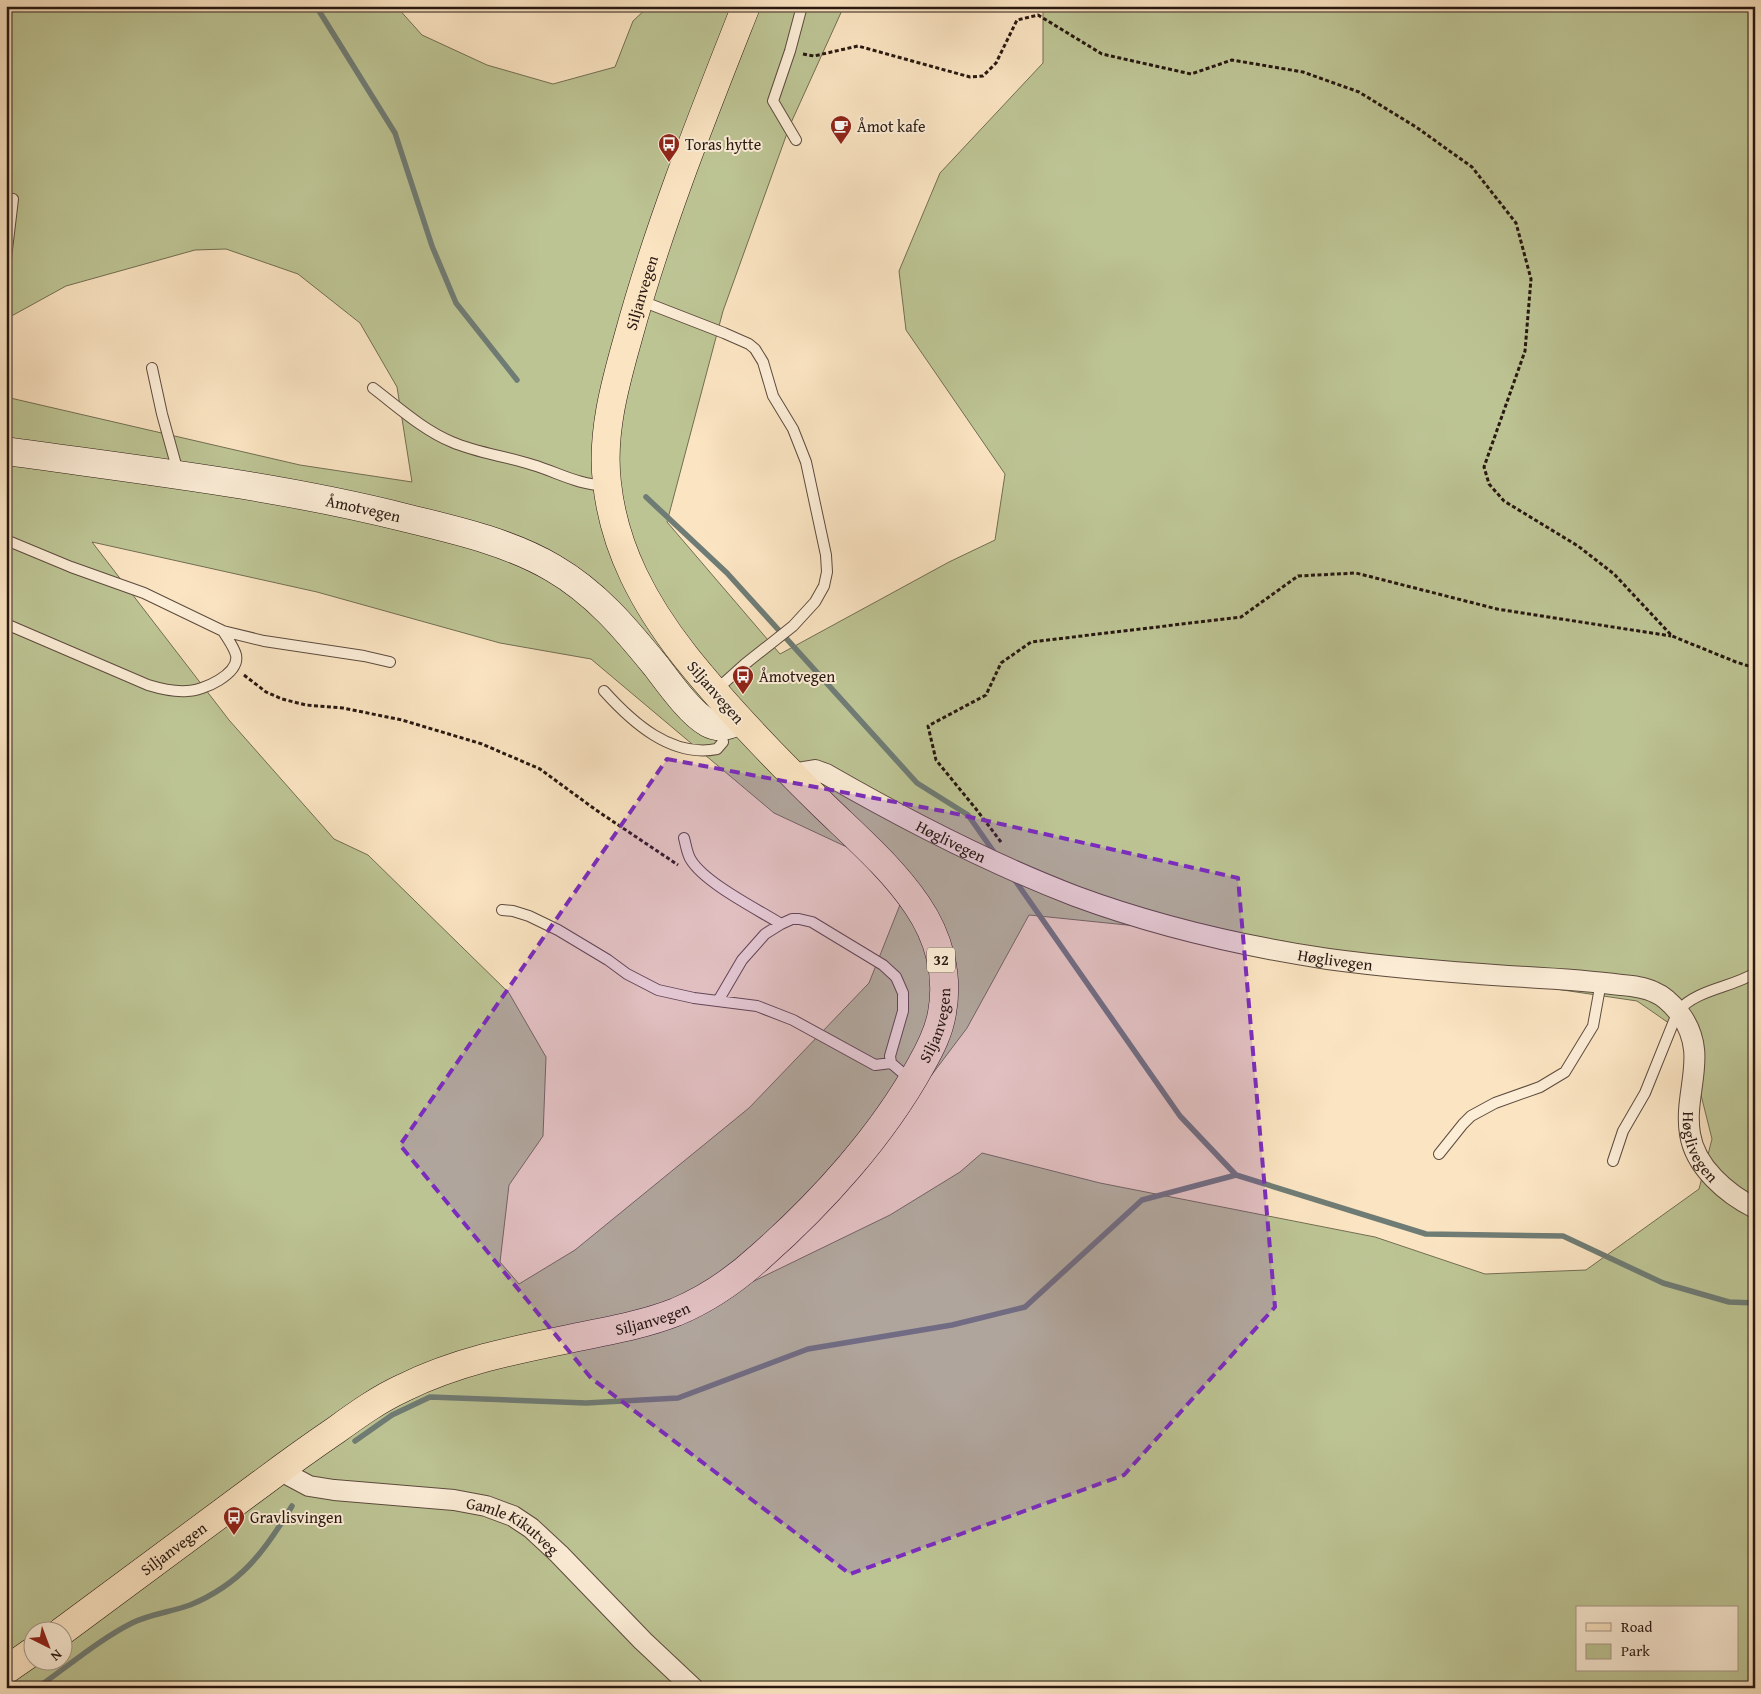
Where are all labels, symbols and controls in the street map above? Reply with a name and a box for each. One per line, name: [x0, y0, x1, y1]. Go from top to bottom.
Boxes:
cafe icon: Åmot kafe: [829, 114, 853, 145]
place label: Åmot kafe: [857, 114, 925, 138]
bus stop icon: Toras hytte: [657, 132, 681, 163]
place label: Toras hytte: [685, 132, 761, 156]
street label: Siljanvegen: [619, 252, 664, 333]
street label: Åmotvegen: [324, 488, 403, 528]
street label: Siljanvegen: [682, 655, 750, 729]
bus stop icon: Åmotvegen: [731, 664, 755, 695]
place label: Åmotvegen: [759, 664, 835, 688]
street label: Høglivegen: [912, 814, 990, 868]
street label: Høglivegen: [1296, 942, 1374, 976]
road number: 32: [927, 948, 955, 972]
street label: Siljanvegen: [913, 988, 956, 1067]
street label: Høglivegen: [1677, 1111, 1724, 1188]
street label: Siljanvegen: [613, 1295, 694, 1341]
street label: Gamle Kikutveg: [464, 1491, 565, 1561]
bus stop icon: Gravlisvingen: [222, 1505, 246, 1536]
place label: Gravlisvingen: [250, 1505, 342, 1529]
street label: Siljanvegen: [135, 1516, 212, 1581]
legend: [1576, 1606, 1738, 1672]
text: Road: [1621, 1616, 1652, 1637]
north arrow: [22, 1622, 72, 1672]
text: Park: [1621, 1640, 1650, 1661]
text: N: [46, 1645, 67, 1667]

